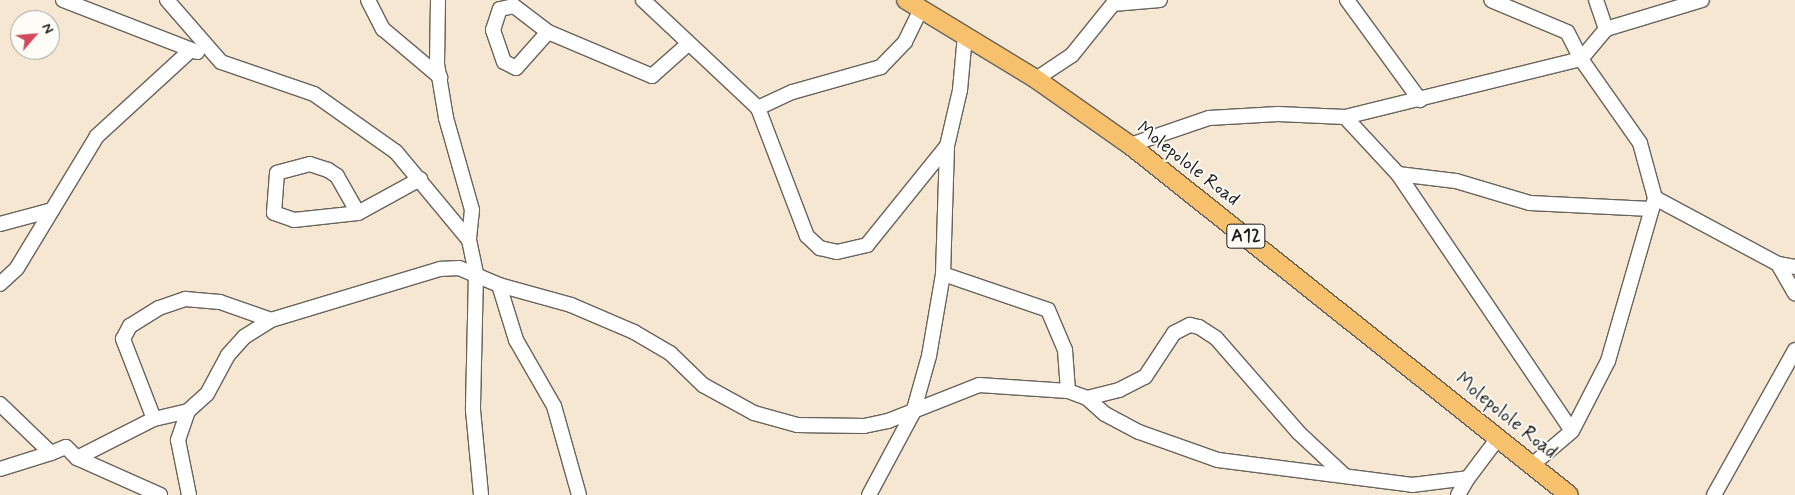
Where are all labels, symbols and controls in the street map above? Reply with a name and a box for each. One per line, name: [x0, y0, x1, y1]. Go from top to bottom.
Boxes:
north arrow: [10, 10, 60, 60]
text: N: [37, 20, 58, 37]
street label: Molepolole Road: [1132, 117, 1244, 211]
road number: A12: [1226, 220, 1266, 252]
street label: Molepolole Road: [1451, 368, 1561, 464]

